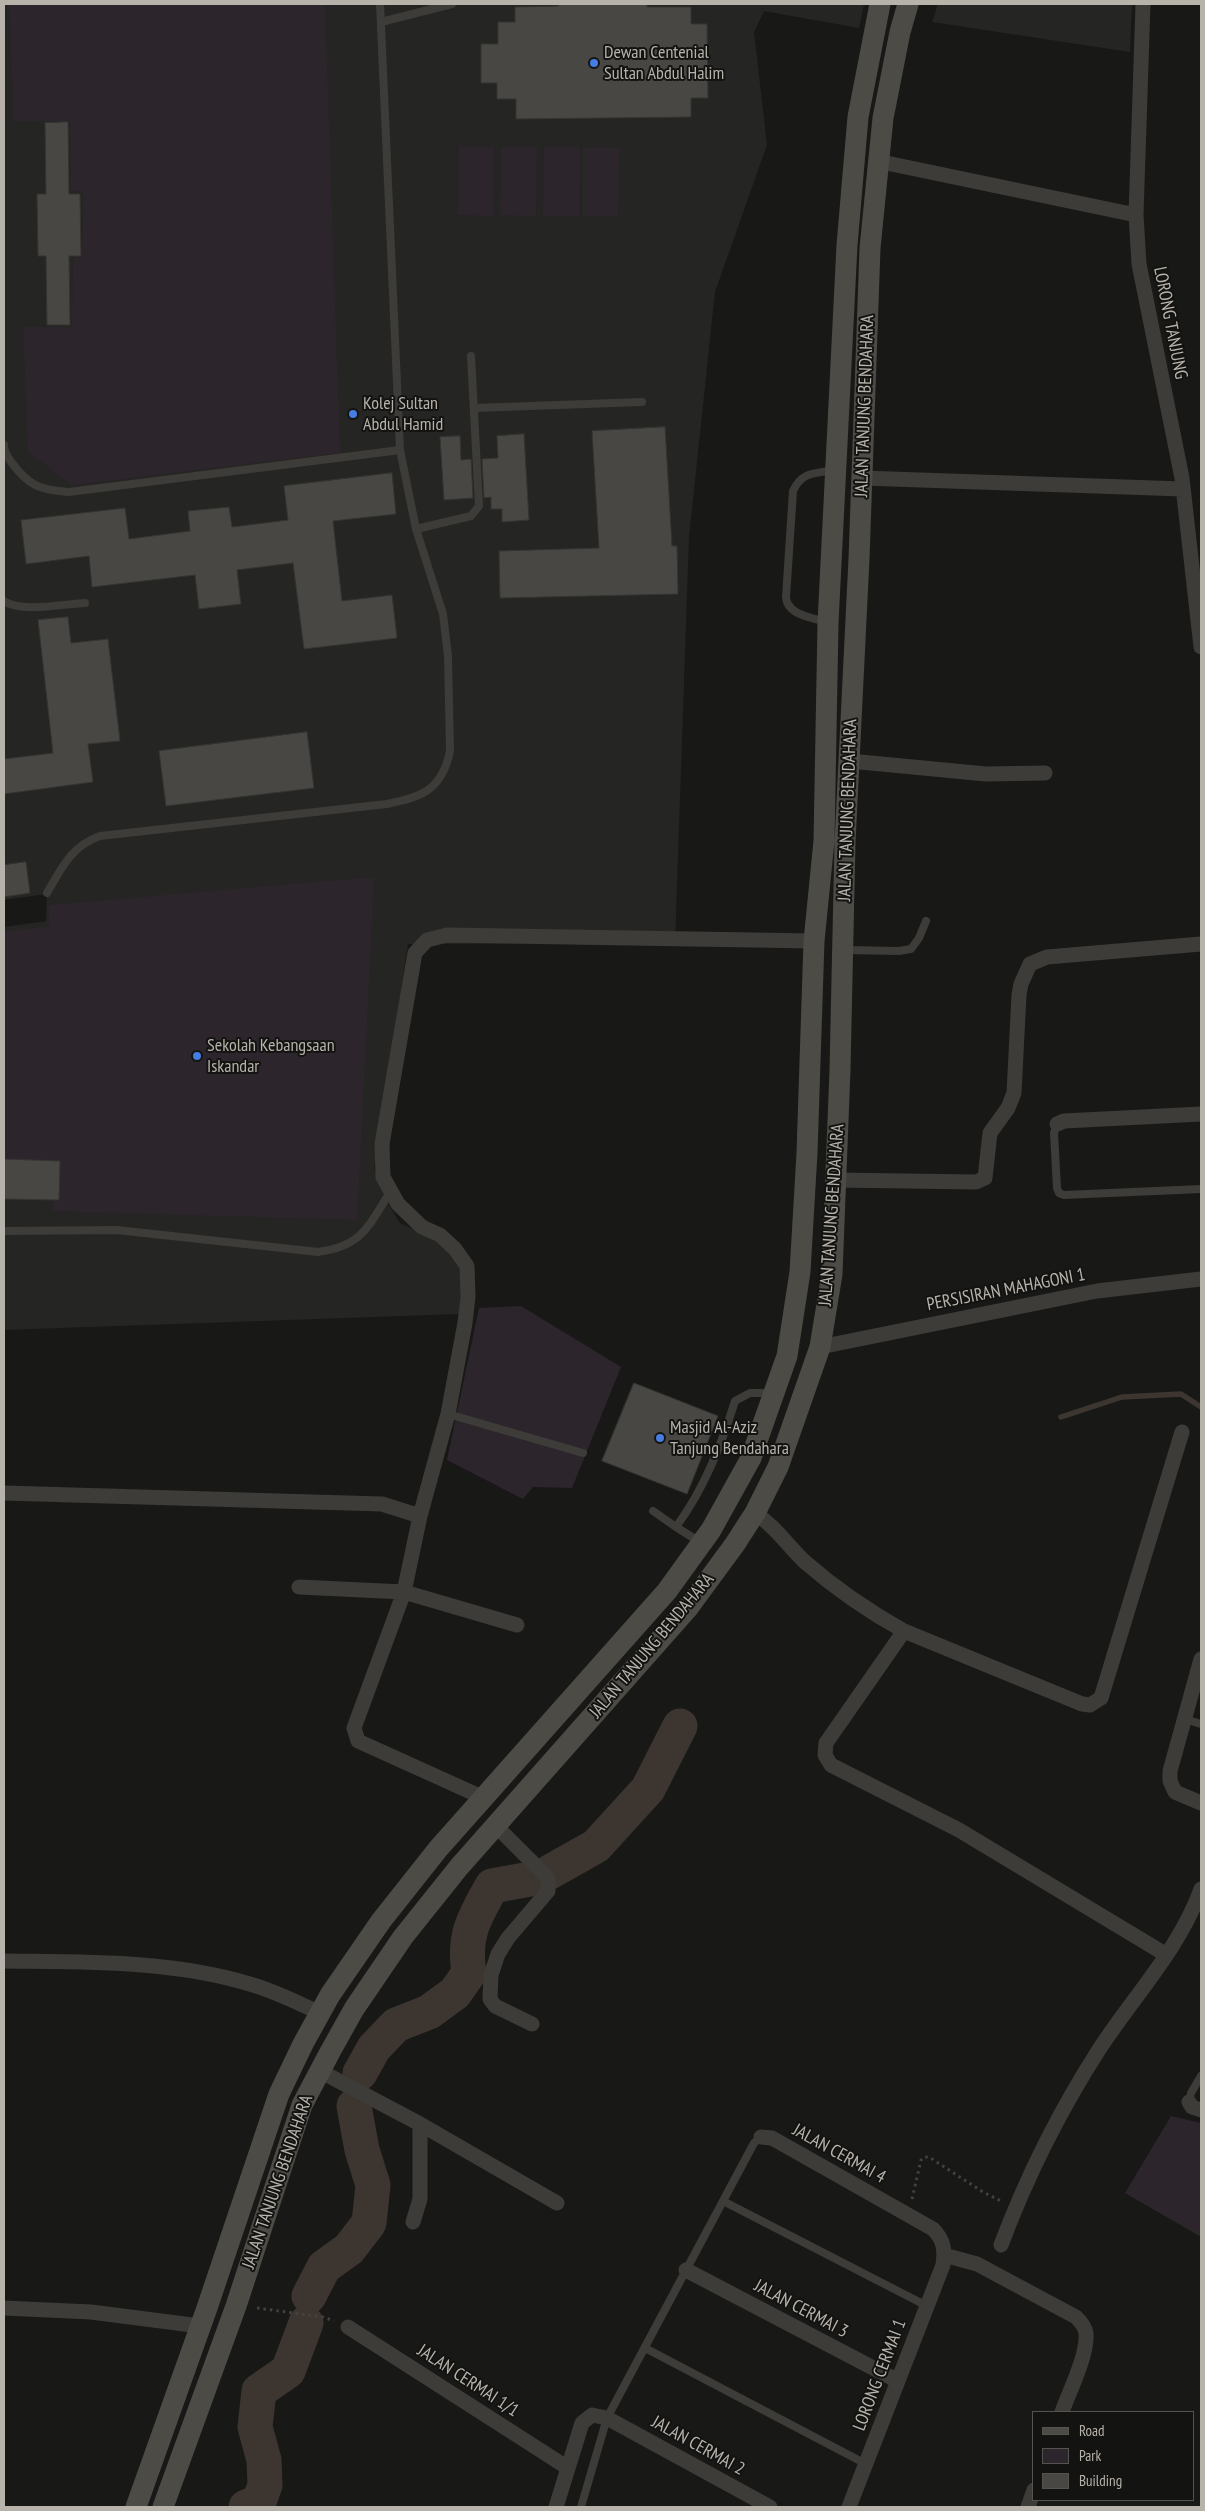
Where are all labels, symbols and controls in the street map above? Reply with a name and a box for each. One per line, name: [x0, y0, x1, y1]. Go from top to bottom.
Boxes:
place label: Dewan Centenial Sultan Abdul Halim: [604, 42, 724, 84]
marker: Dewan Centenial Sultan Abdul Halim: [588, 57, 600, 69]
street label: LORONG TANJUNG: [1149, 265, 1191, 381]
street label: JALAN TANJUNG BENDAHARA: [851, 315, 879, 497]
place label: Kolej Sultan Abdul Hamid: [363, 393, 443, 436]
marker: Kolej Sultan Abdul Hamid: [347, 408, 359, 420]
street label: JALAN TANJUNG BENDAHARA: [834, 719, 862, 901]
place label: Sekolah Kebangsaan Iskandar: [207, 1035, 335, 1078]
marker: Sekolah Kebangsaan Iskandar: [191, 1050, 203, 1062]
street label: JALAN TANJUNG BENDAHARA: [815, 1123, 849, 1307]
street label: PERSISIRAN MAHAGONI 1: [925, 1264, 1087, 1316]
place label: Masjid Al-Aziz Tanjung Bendahara: [670, 1417, 789, 1460]
marker: Masjid Al-Aziz Tanjung Bendahara: [654, 1432, 666, 1444]
street label: JALAN TANJUNG BENDAHARA: [585, 1569, 719, 1723]
street label: JALAN TANJUNG BENDAHARA: [238, 2092, 318, 2272]
street label: JALAN CERMAI 4: [789, 2120, 889, 2188]
street label: JALAN CERMAI 3: [750, 2275, 852, 2343]
street label: LORONG CERMAI 1: [849, 2316, 911, 2434]
street label: JALAN CERMAI 1/1: [413, 2340, 523, 2422]
legend: [1032, 2411, 1195, 2501]
street label: JALAN CERMAI 2: [648, 2412, 748, 2480]
text: Road: [1079, 2421, 1105, 2440]
text: Park: [1079, 2446, 1101, 2465]
text: Building: [1079, 2471, 1122, 2490]

